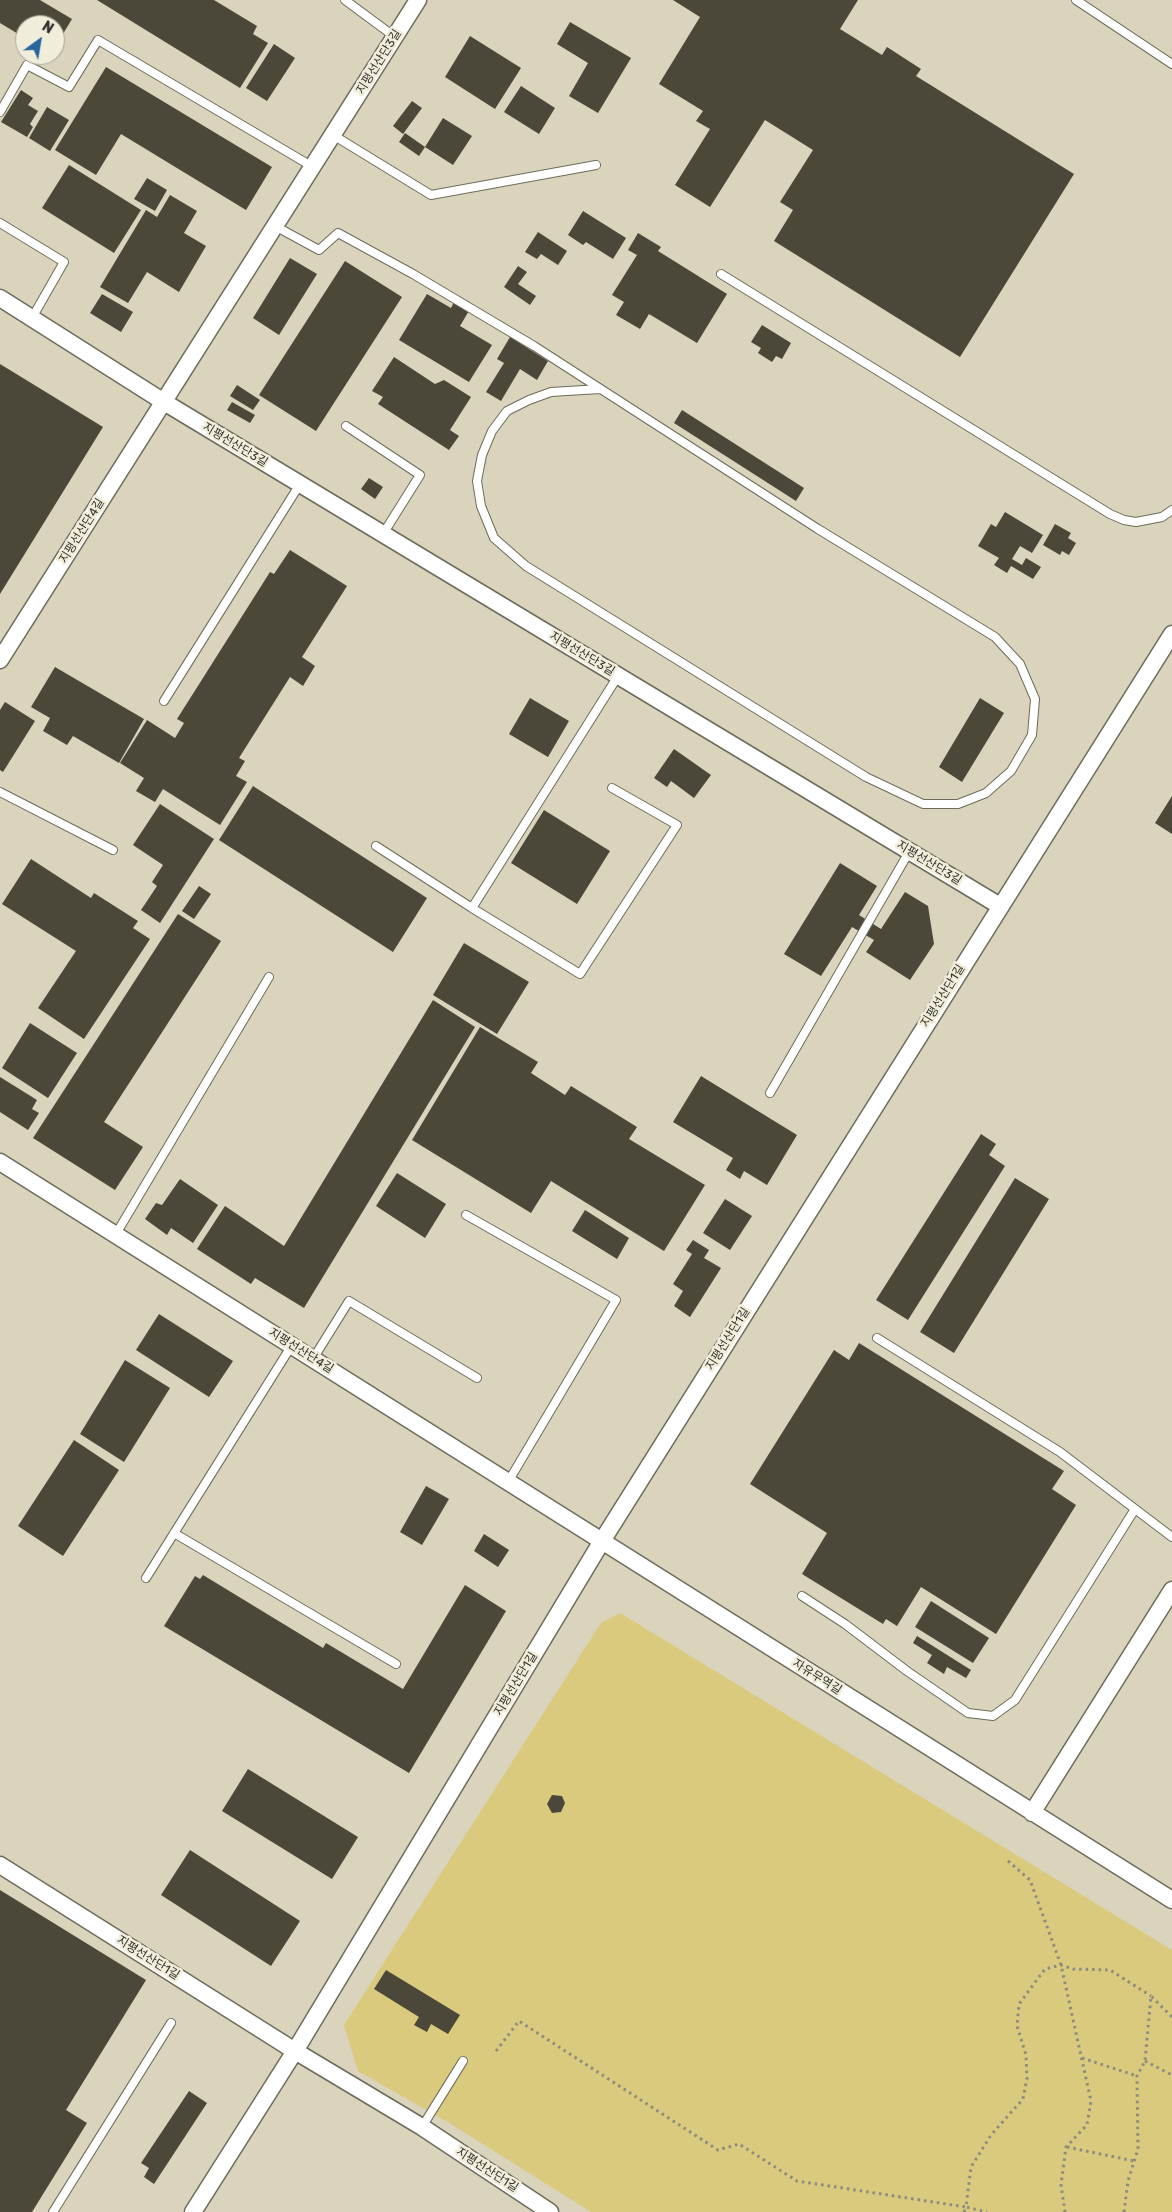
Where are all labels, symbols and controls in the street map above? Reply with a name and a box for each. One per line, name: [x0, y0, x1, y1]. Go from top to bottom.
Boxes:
north arrow: [15, 15, 65, 65]
text: N: [39, 18, 56, 38]
street label: 지평선산단3길: [353, 27, 405, 97]
street label: 지평선산단3길: [200, 420, 270, 470]
street label: 지평선산단4길: [56, 496, 108, 566]
street label: 지평선산단3길: [547, 629, 617, 679]
street label: 지평선산단3길: [894, 838, 964, 888]
street label: 지평선산단1길: [918, 962, 968, 1030]
street label: 지평선산단1길: [703, 1305, 753, 1373]
street label: 지평선산단4길: [266, 1325, 336, 1377]
street label: 지평선산단1길: [491, 1650, 541, 1718]
street label: 자유무역길: [790, 1656, 844, 1698]
street label: 지평선산단1길: [114, 1933, 182, 1983]
street label: 지평선산단1길: [453, 2145, 521, 2195]

